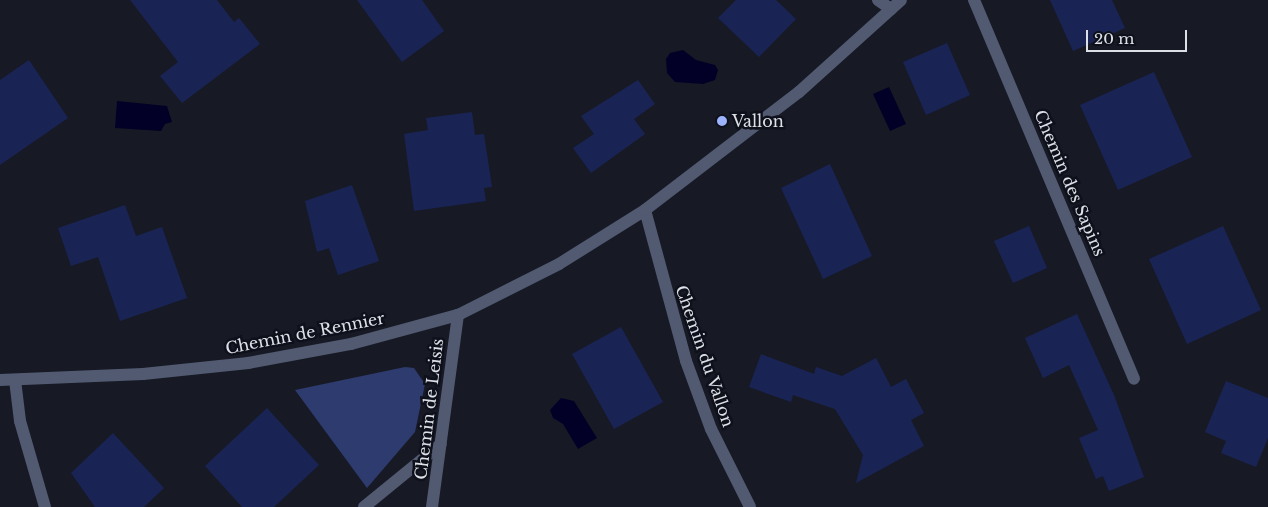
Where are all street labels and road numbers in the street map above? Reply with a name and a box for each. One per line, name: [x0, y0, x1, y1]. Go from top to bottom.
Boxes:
street label: Chemin des Sapins: [1031, 107, 1109, 259]
street label: Chemin du Vallon: [672, 282, 738, 430]
street label: Chemin de Rennier: [224, 308, 386, 358]
street label: Chemin de Leisis: [411, 337, 447, 481]

